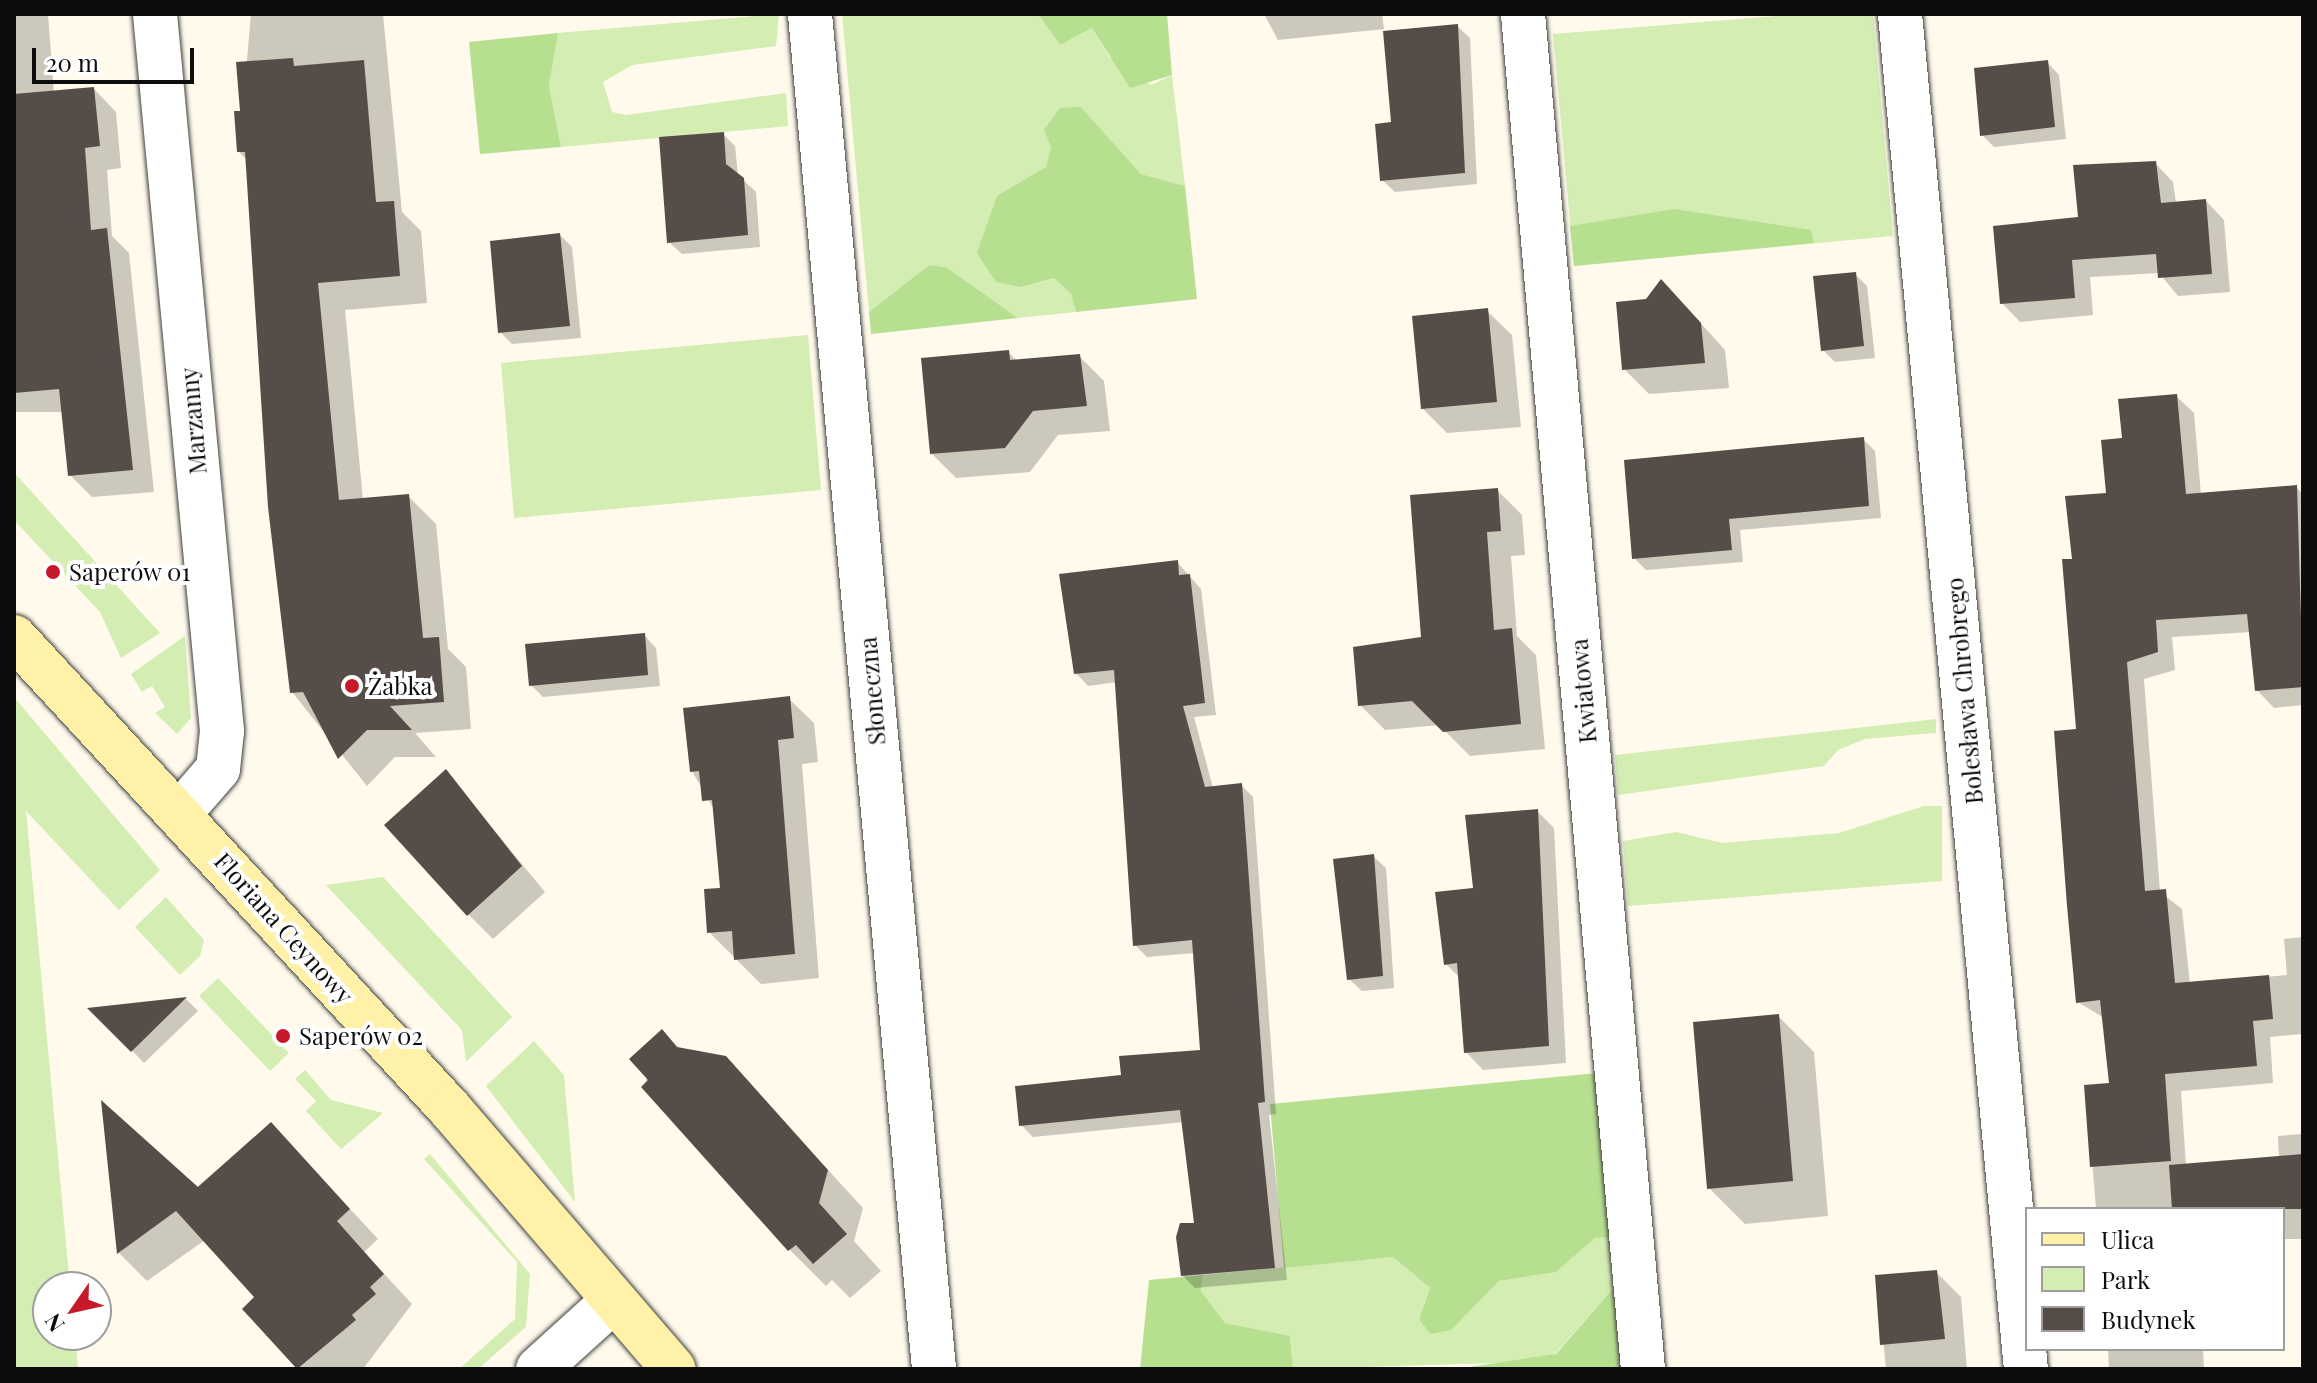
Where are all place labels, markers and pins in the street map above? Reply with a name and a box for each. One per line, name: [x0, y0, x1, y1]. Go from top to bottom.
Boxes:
place label: Saperów 01: [69, 558, 191, 586]
marker: Saperów 01: [44, 563, 62, 581]
place label: Żabka: [368, 672, 432, 700]
marker: Żabka: [343, 677, 361, 695]
place label: Saperów 02: [299, 1022, 424, 1050]
marker: Saperów 02: [274, 1027, 292, 1045]

